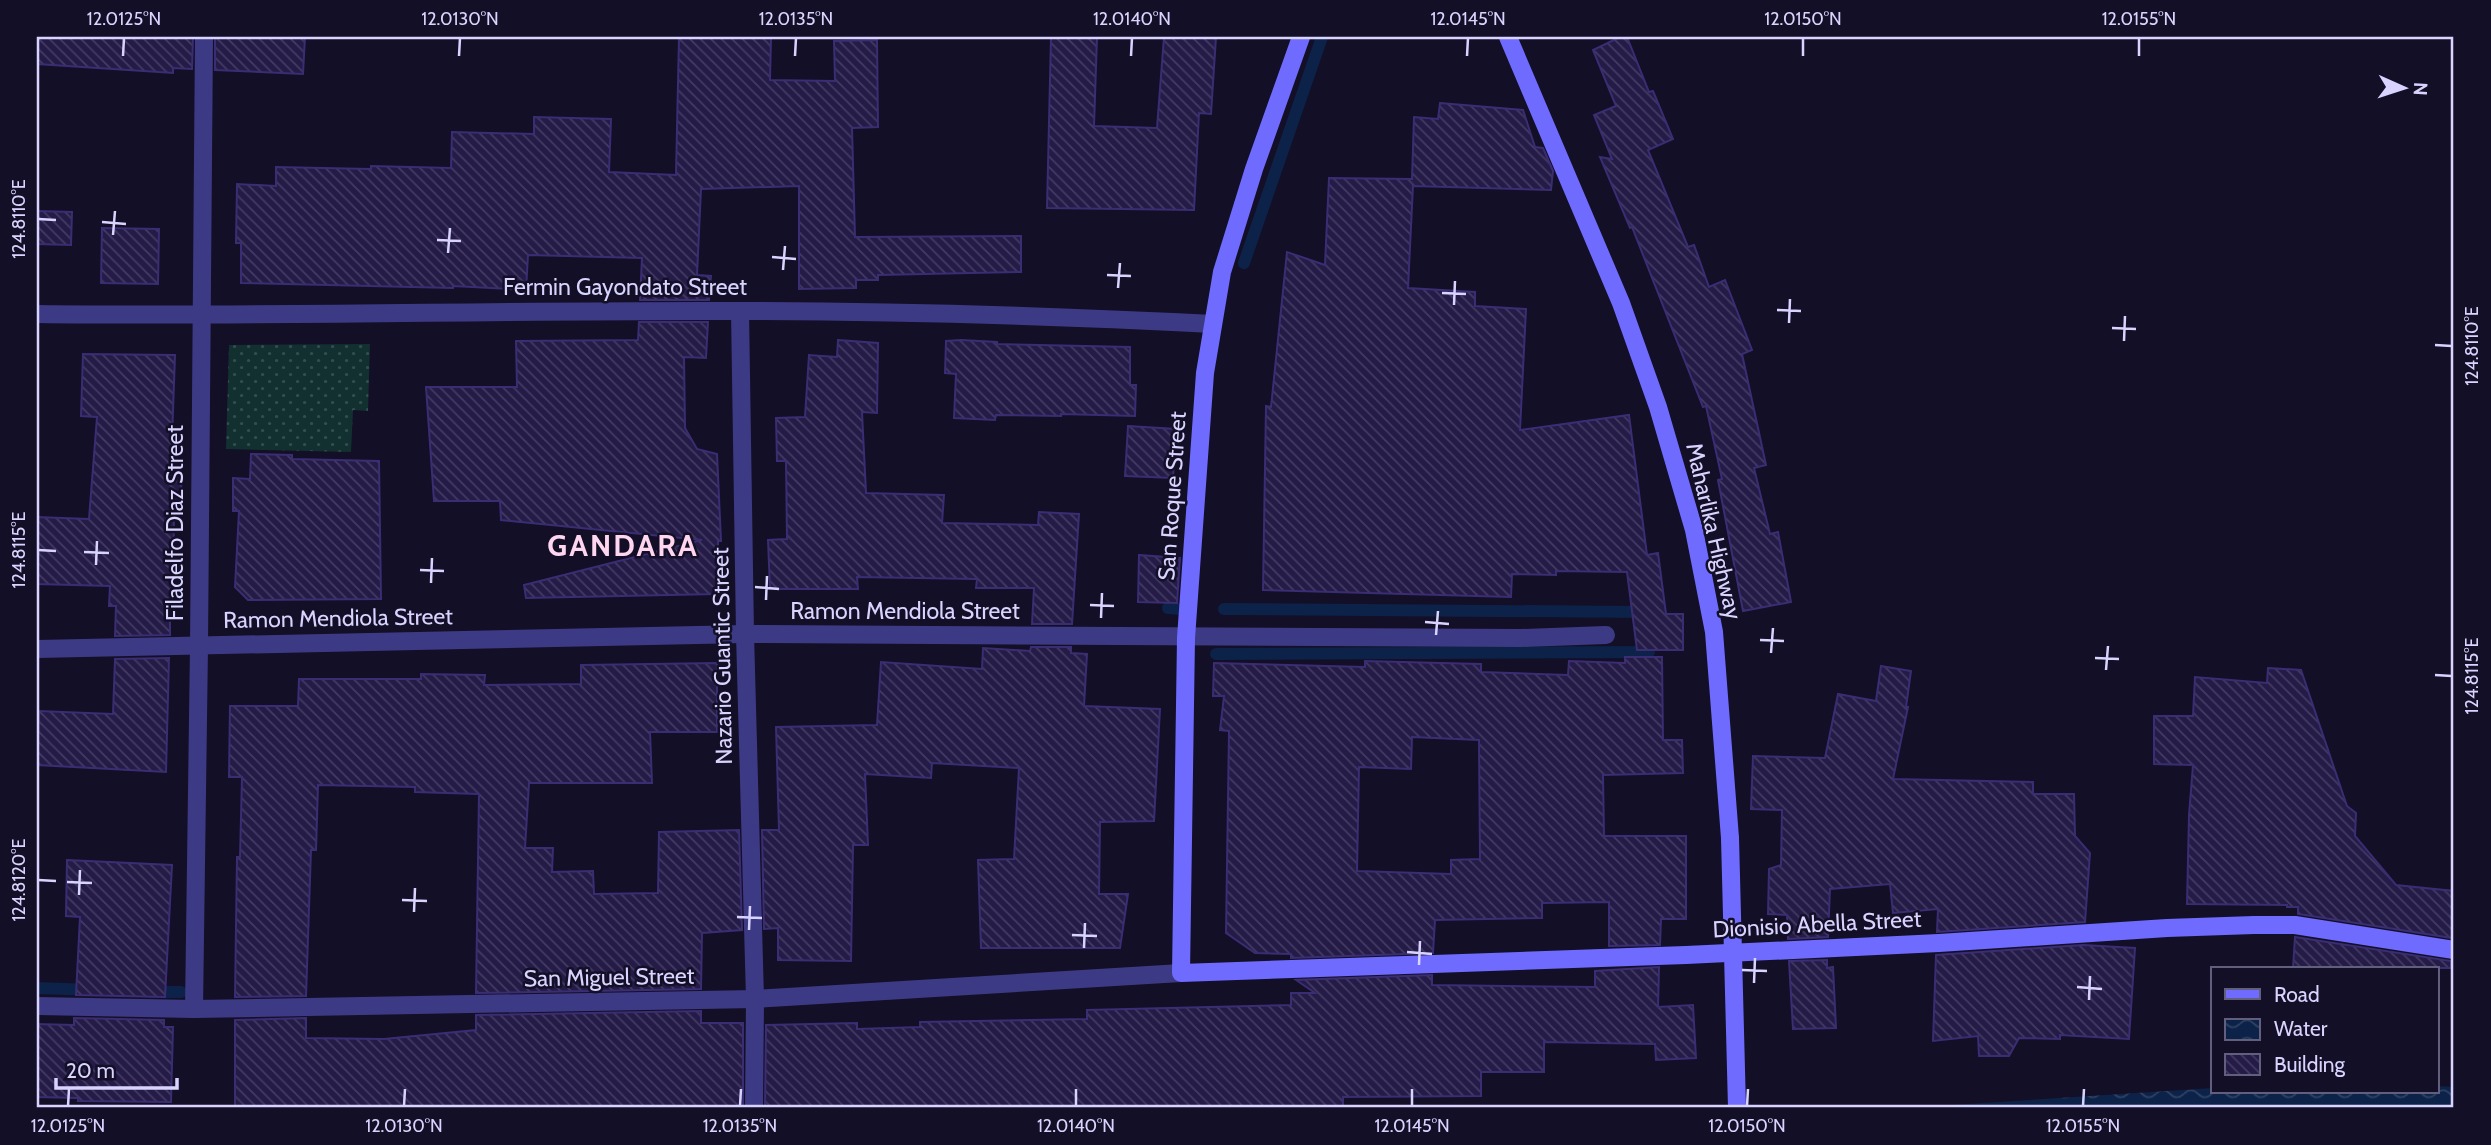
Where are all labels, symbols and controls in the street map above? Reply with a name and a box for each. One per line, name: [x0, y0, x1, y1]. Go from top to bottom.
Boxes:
text: 12.0125°N: [87, 8, 161, 30]
text: 12.0130°N: [421, 8, 499, 30]
text: 12.0135°N: [759, 8, 833, 30]
text: 12.0140°N: [1093, 8, 1171, 30]
text: 12.0145°N: [1430, 8, 1506, 30]
text: 12.0150°N: [1764, 8, 1842, 30]
text: 12.0155°N: [2102, 8, 2176, 30]
north arrow: [2368, 52, 2438, 122]
text: N: [2409, 82, 2432, 96]
text: 124.8110°E: [8, 179, 30, 259]
street label: Fermin Gayondato Street: [503, 273, 747, 301]
text: 124.8110°E: [2461, 306, 2483, 386]
street label: San Roque Street: [1152, 410, 1192, 582]
street label: Filadelfo Diaz Street: [161, 425, 189, 621]
street label: Maharlika Highway: [1680, 440, 1748, 622]
text: 124.8115°E: [8, 512, 30, 588]
district label: GANDARA: [547, 527, 699, 564]
street label: Nazario Guantic Street: [706, 547, 738, 765]
street label: Ramon Mendiola Street: [790, 597, 1020, 625]
street label: Ramon Mendiola Street: [223, 602, 453, 634]
text: 124.8115°E: [2461, 638, 2483, 714]
text: 124.8120°E: [8, 838, 30, 922]
street label: Dionisio Abella Street: [1712, 905, 1922, 943]
street label: San Miguel Street: [523, 962, 695, 992]
legend: [2211, 967, 2438, 1092]
text: Road: [2274, 982, 2320, 1007]
text: Water: [2274, 1016, 2328, 1041]
scale bar: [56, 1047, 177, 1091]
text: Building: [2274, 1052, 2346, 1077]
text: 20 m: [66, 1058, 115, 1083]
text: 12.0125°N: [31, 1115, 105, 1137]
text: 12.0130°N: [365, 1115, 443, 1137]
text: 12.0135°N: [703, 1115, 777, 1137]
text: 12.0140°N: [1037, 1115, 1115, 1137]
text: 12.0145°N: [1374, 1115, 1450, 1137]
text: 12.0150°N: [1708, 1115, 1786, 1137]
text: 12.0155°N: [2046, 1115, 2120, 1137]

